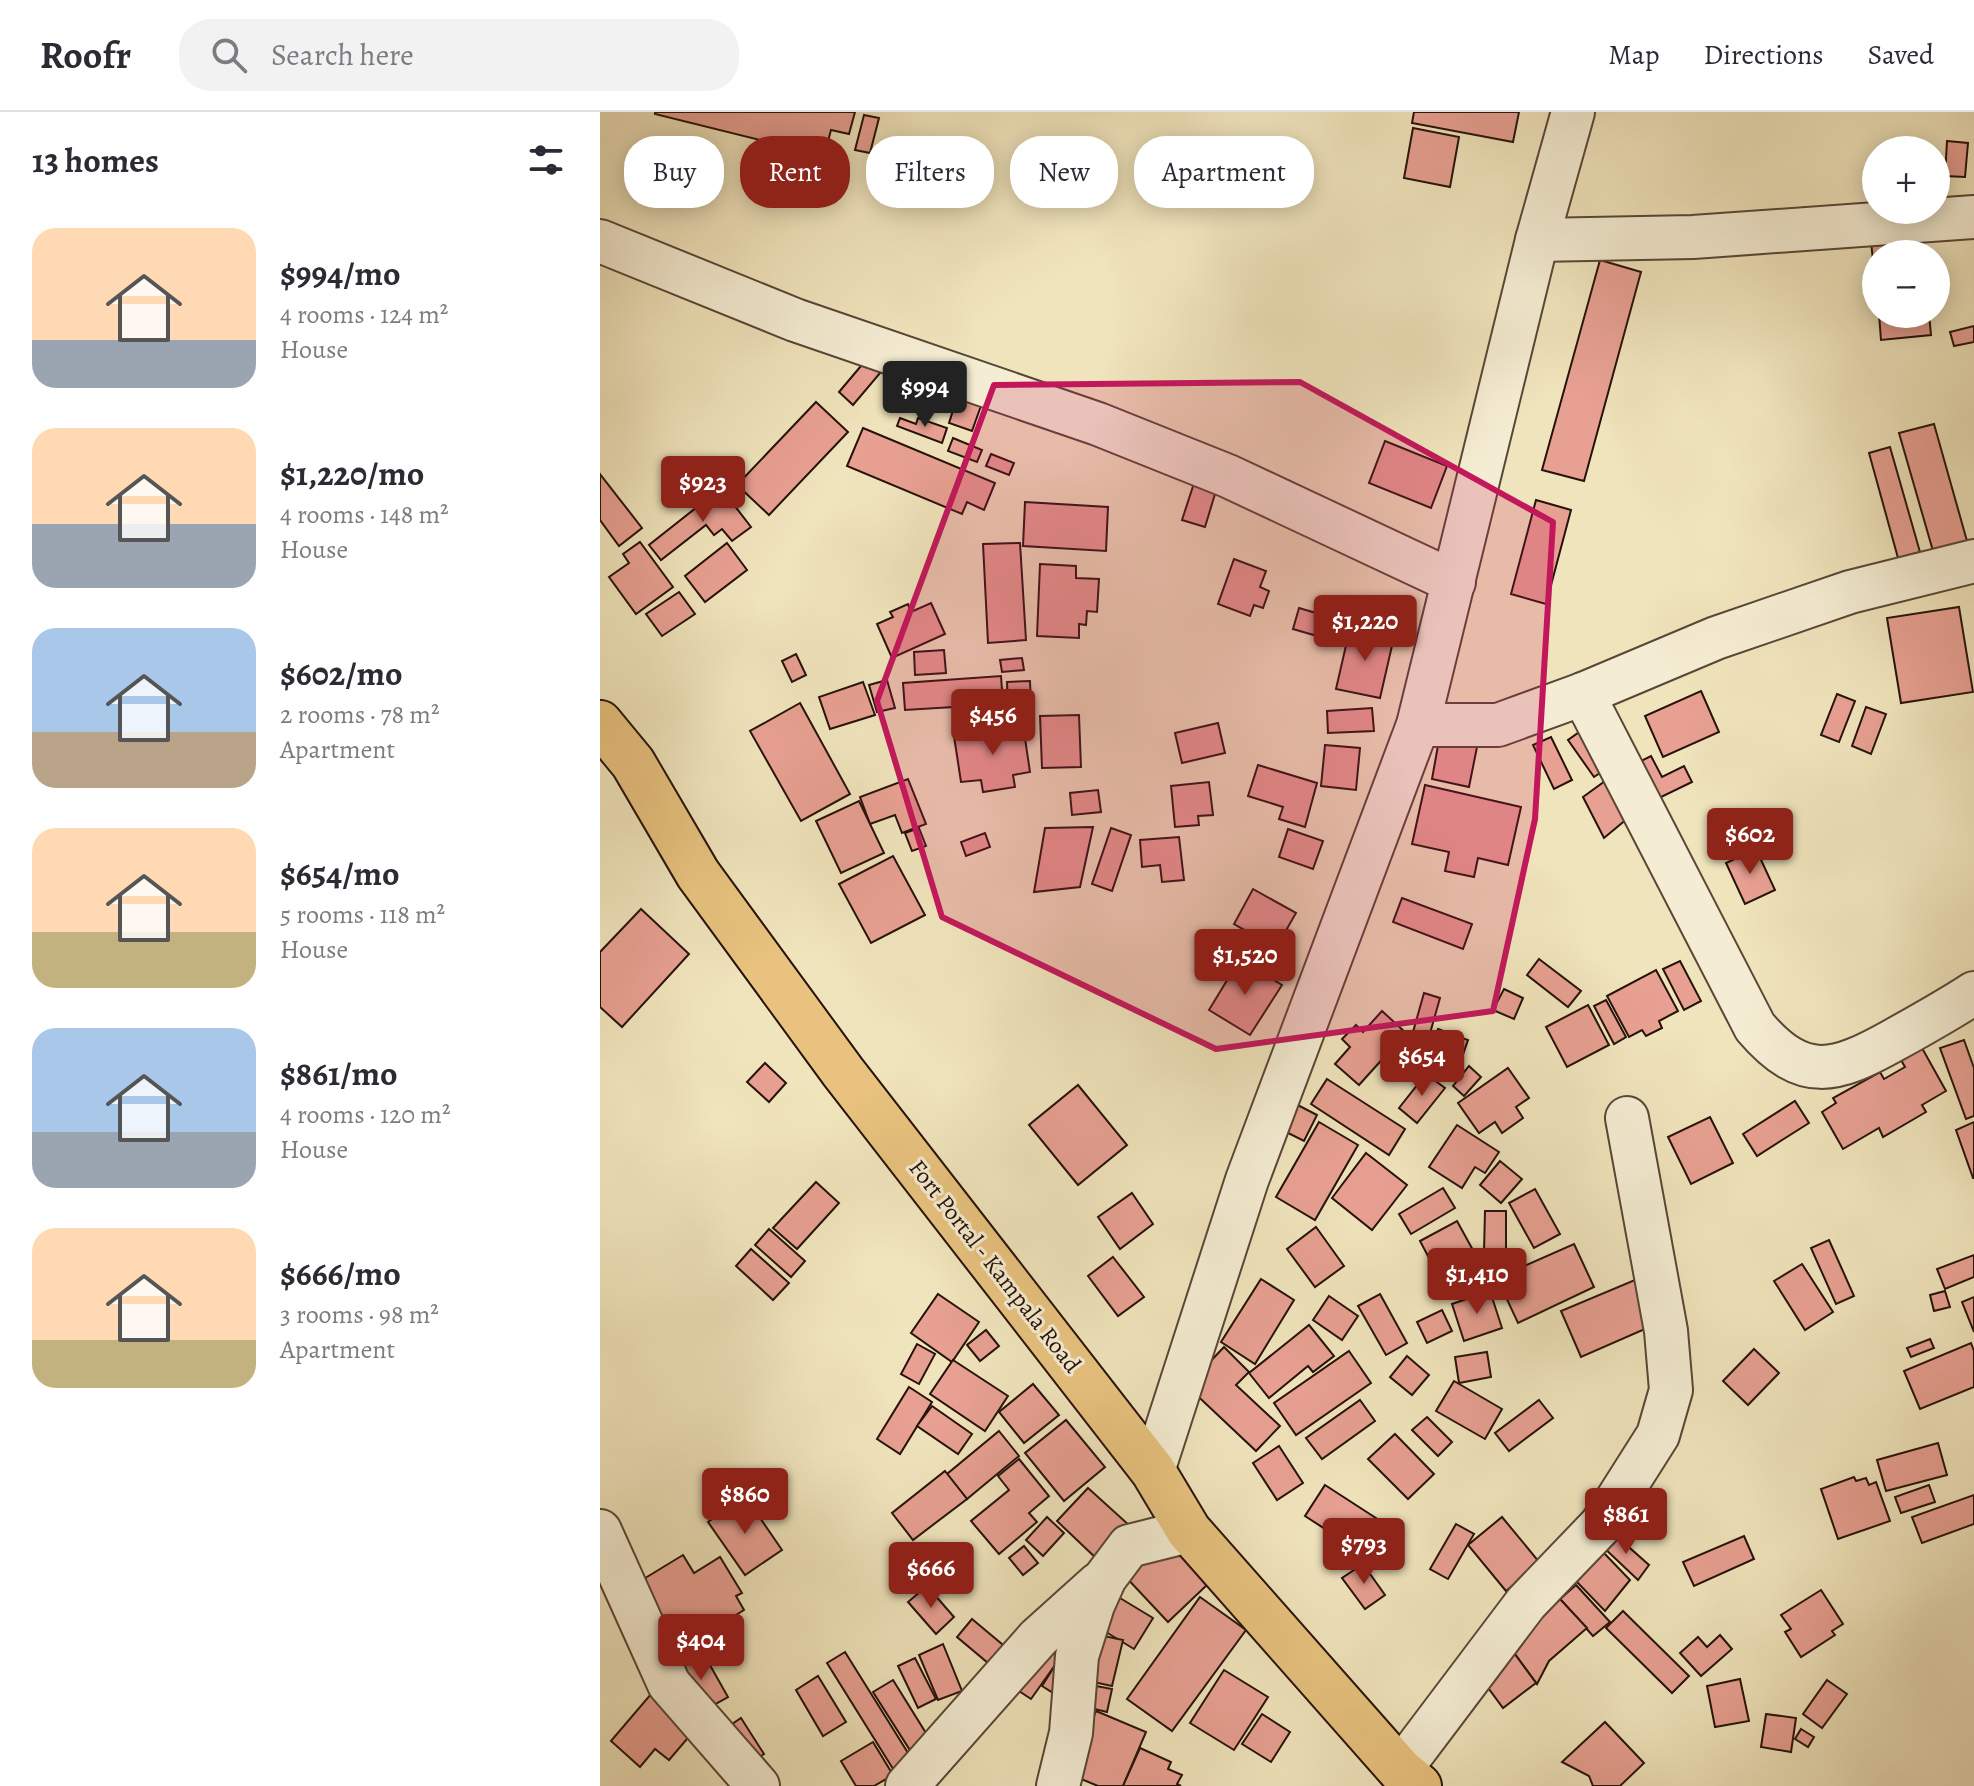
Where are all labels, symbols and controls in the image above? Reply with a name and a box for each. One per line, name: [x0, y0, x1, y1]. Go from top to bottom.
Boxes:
search box: [179, 19, 739, 91]
text: Roofr: [40, 29, 131, 81]
icon: search: [207, 33, 251, 77]
text: Search here: [271, 35, 414, 75]
text: Map: [1608, 36, 1659, 74]
text: Directions: [1703, 36, 1824, 74]
text: Saved: [1868, 36, 1934, 74]
chip: Buy: [624, 136, 724, 208]
chip: Rent: [740, 136, 850, 208]
chip: Filters: [866, 136, 994, 208]
chip: New: [1010, 136, 1118, 208]
chip: Apartment: [1134, 136, 1314, 208]
map controls: [1862, 136, 1950, 328]
button: +: [1862, 136, 1950, 224]
text: 13 homes: [32, 137, 159, 184]
icon: filters: [524, 138, 568, 182]
button: −: [1862, 240, 1950, 328]
text: $994/mo: [280, 250, 401, 297]
icon: home: [96, 260, 192, 356]
text: 4 rooms · 124 m²: [280, 297, 448, 332]
text: House: [280, 332, 348, 367]
pin: $994: [878, 361, 972, 429]
text: $994: [901, 369, 949, 404]
text: $1,220/mo: [280, 450, 424, 497]
pin: $923: [656, 456, 750, 524]
icon: home: [96, 460, 192, 556]
text: $923: [679, 464, 727, 499]
text: 4 rooms · 148 m²: [280, 497, 449, 532]
text: House: [280, 532, 348, 567]
pin: $1,220: [1300, 595, 1430, 663]
text: $1,220: [1332, 603, 1398, 638]
text: $602/mo: [280, 650, 402, 697]
icon: home: [96, 660, 192, 756]
pin: $456: [946, 689, 1040, 757]
text: 2 rooms · 78 m²: [280, 697, 439, 732]
text: $456: [969, 697, 1017, 732]
text: Apartment: [280, 732, 395, 767]
pin: $602: [1703, 808, 1797, 876]
text: $602: [1725, 816, 1775, 851]
text: $654/mo: [280, 850, 399, 897]
icon: home: [96, 860, 192, 956]
text: 5 rooms · 118 m²: [280, 897, 445, 932]
pin: $1,520: [1180, 929, 1310, 997]
text: House: [280, 932, 348, 967]
text: $1,520: [1212, 937, 1278, 972]
pin: $654: [1375, 1030, 1469, 1098]
text: $654: [1398, 1038, 1446, 1073]
text: $861/mo: [280, 1050, 397, 1097]
icon: home: [96, 1060, 192, 1156]
text: 4 rooms · 120 m²: [280, 1097, 450, 1132]
text: House: [280, 1132, 348, 1167]
street label: Fort Portal - Kampala Road: [902, 1153, 1088, 1379]
pin: $1,410: [1412, 1248, 1542, 1316]
text: $666/mo: [280, 1250, 401, 1297]
text: $1,410: [1445, 1256, 1509, 1291]
icon: home: [96, 1260, 192, 1356]
text: 3 rooms · 98 m²: [280, 1297, 439, 1332]
text: Apartment: [280, 1332, 395, 1367]
pin: $860: [698, 1468, 792, 1536]
text: $860: [720, 1476, 770, 1511]
pin: $861: [1579, 1488, 1673, 1556]
text: $861: [1603, 1496, 1649, 1531]
pin: $793: [1317, 1518, 1411, 1586]
text: $793: [1341, 1526, 1387, 1561]
pin: $666: [884, 1542, 978, 1610]
text: $666: [907, 1550, 955, 1585]
pin: $404: [654, 1614, 748, 1682]
text: $404: [676, 1622, 726, 1657]

